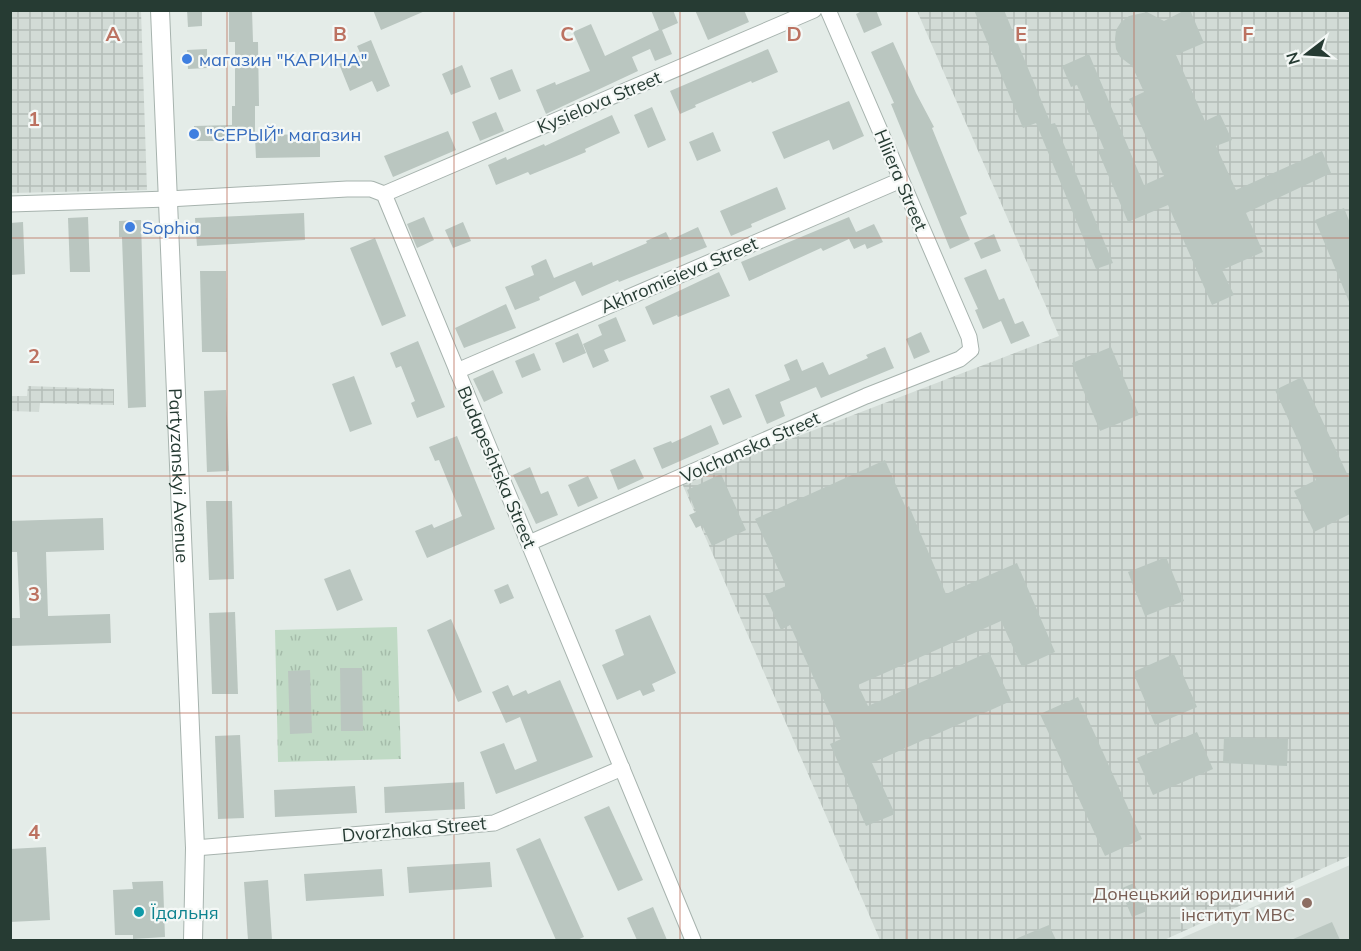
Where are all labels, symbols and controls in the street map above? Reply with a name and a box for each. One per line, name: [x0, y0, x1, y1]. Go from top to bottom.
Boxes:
text: A: [106, 21, 121, 46]
text: B: [333, 21, 347, 46]
text: C: [560, 21, 574, 46]
text: D: [786, 21, 802, 46]
text: E: [1015, 21, 1027, 46]
text: F: [1242, 21, 1254, 46]
north arrow: [1277, 24, 1337, 84]
place label: магазин "КАРИНА": [199, 48, 367, 71]
text: N: [1281, 50, 1304, 67]
marker: магазин "КАРИНА": [180, 52, 194, 66]
street label: Kysielova Street: [534, 66, 664, 138]
text: 1: [28, 106, 40, 131]
place label: "СЕРЫЙ" магазин: [206, 123, 361, 146]
street label: Hliiera Street: [869, 126, 933, 234]
marker: "СЕРЫЙ" магазин: [187, 127, 201, 141]
place label: Sophia: [142, 216, 200, 239]
marker: Sophia: [123, 220, 137, 234]
street label: Akhromieieva Street: [597, 232, 761, 318]
text: 2: [28, 343, 40, 368]
street label: Budapeshtska Street: [452, 382, 542, 552]
street label: Partyzanskyi Avenue: [164, 388, 195, 563]
street label: Volchanska Street: [677, 406, 823, 488]
text: 3: [28, 581, 40, 606]
street label: Dvorzhaka Street: [341, 811, 487, 847]
text: 4: [28, 819, 40, 844]
place label: Донецький юридичний інститут МВС: [1093, 882, 1295, 926]
marker: Донецький юридичний інститут МВС: [1300, 896, 1314, 910]
place label: Їдальня: [150, 901, 219, 924]
marker: Їдальня: [132, 905, 146, 919]

